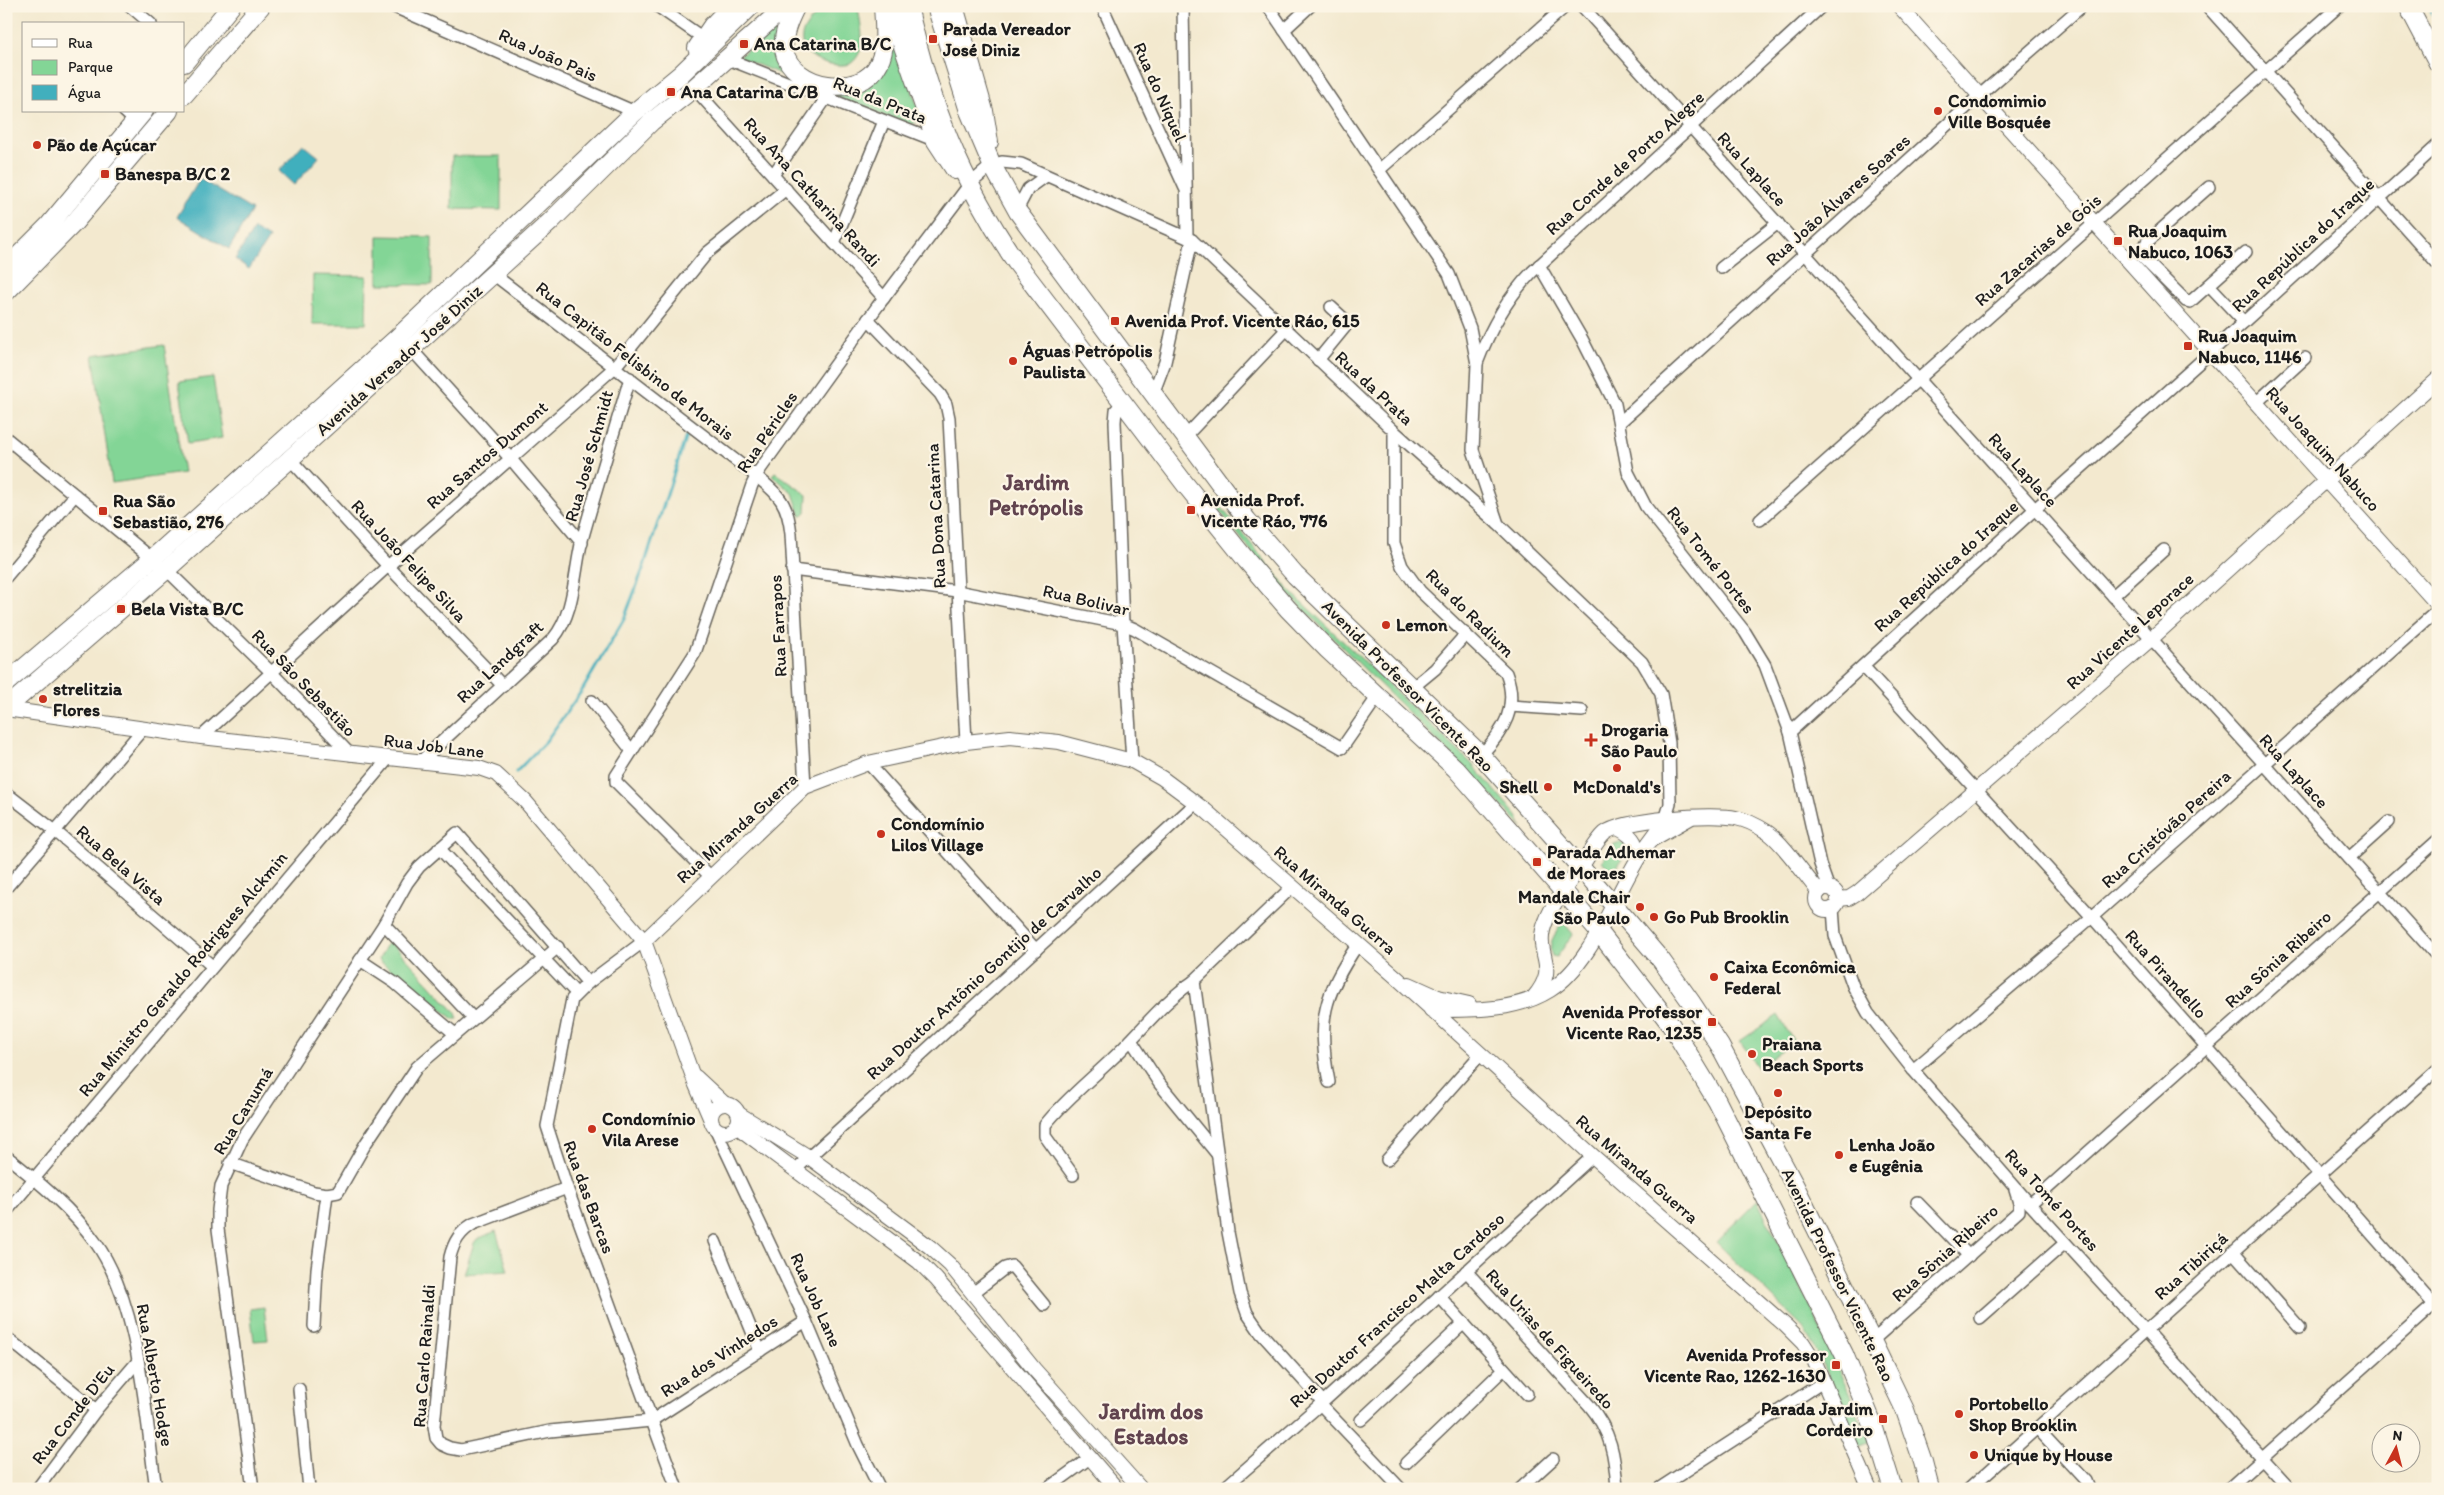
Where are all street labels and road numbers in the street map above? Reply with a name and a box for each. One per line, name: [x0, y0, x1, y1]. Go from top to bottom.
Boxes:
street label: Rua João Pais: [495, 23, 601, 87]
street label: Rua do Níquel: [1128, 39, 1192, 145]
street label: Rua da Prata: [830, 71, 930, 129]
street label: Rua Conde de Porto Alegre: [1541, 86, 1709, 240]
street label: Rua Ana Catharina Randi: [739, 113, 885, 271]
street label: Rua Laplace: [1713, 127, 1791, 211]
street label: Rua João Álvares Soares: [1761, 129, 1915, 271]
street label: Rua República do Iraque: [2227, 173, 2379, 317]
street label: Rua Zacarias de Góis: [1970, 189, 2106, 311]
street label: Rua Capitão Felisbino de Morais: [531, 277, 739, 445]
street label: Avenida Vereador José Diniz: [311, 279, 487, 441]
street label: Rua da Prata: [1330, 346, 1418, 430]
street label: Rua Joaquim Nabuco: [2261, 382, 2385, 516]
street label: Rua José Schmidt: [560, 387, 618, 524]
street label: Rua Péricles: [732, 387, 802, 477]
street label: Rua Santos Dumont: [422, 396, 552, 514]
street label: Rua Laplace: [1984, 428, 2062, 512]
street label: Rua Dona Catarina: [921, 443, 951, 589]
street label: Rua João Felipe Silva: [346, 495, 472, 628]
street label: Rua República do Iraque: [1869, 495, 2023, 637]
street label: Rua Tomé Portes: [1662, 502, 1760, 618]
street label: Rua do Radium: [1421, 564, 1519, 662]
street label: Rua Vicente Leporace: [2062, 568, 2198, 694]
street label: Rua Farrapos: [764, 574, 792, 678]
street label: Rua Bolivar: [1041, 579, 1132, 621]
street label: Avenida Professor Vicente Rao: [1317, 595, 1499, 777]
street label: Rua Landgraft: [452, 616, 548, 708]
street label: Rua São Sebastião: [247, 625, 361, 741]
street label: Rua Job Lane: [382, 729, 486, 763]
street label: Rua Laplace: [2255, 729, 2333, 813]
street label: Rua Cristóvão Pereira: [2097, 765, 2235, 893]
street label: Rua Miranda Guerra: [672, 768, 802, 888]
street label: Rua Bela Vista: [72, 820, 171, 910]
street label: Rua Miranda Guerra: [1269, 841, 1401, 959]
street label: Rua Ministro Geraldo Rodrigues Alckmin: [74, 847, 292, 1101]
street label: Rua Doutor Antônio Gontijo de Carvalho: [862, 862, 1106, 1084]
street label: Rua Sônia Ribeiro: [2220, 905, 2336, 1013]
street label: Rua Pirandello: [2120, 925, 2212, 1023]
street label: Rua Canumá: [208, 1063, 278, 1159]
street label: Rua Miranda Guerra: [1571, 1110, 1703, 1228]
street label: Rua das Barcas: [558, 1138, 620, 1256]
street label: Rua Tomé Portes: [2000, 1144, 2104, 1256]
street label: Avenida Professor Vicente Rao: [1777, 1165, 1899, 1385]
street label: Rua Sônia Ribeiro: [1887, 1199, 2003, 1307]
street label: Rua Doutor Francisco Malta Cardoso: [1285, 1208, 1509, 1412]
street label: Rua Tibiriçá: [2150, 1227, 2233, 1305]
street label: Rua Job Lane: [785, 1249, 847, 1351]
street label: Rua Urias de Figueiredo: [1481, 1264, 1619, 1414]
street label: Rua Carlo Rainaldi: [408, 1284, 440, 1428]
street label: Rua Alberto Hodge: [132, 1302, 178, 1448]
street label: Rua dos Vinhedos: [656, 1310, 782, 1402]
street label: Rua Conde D'Eu: [27, 1359, 119, 1469]

